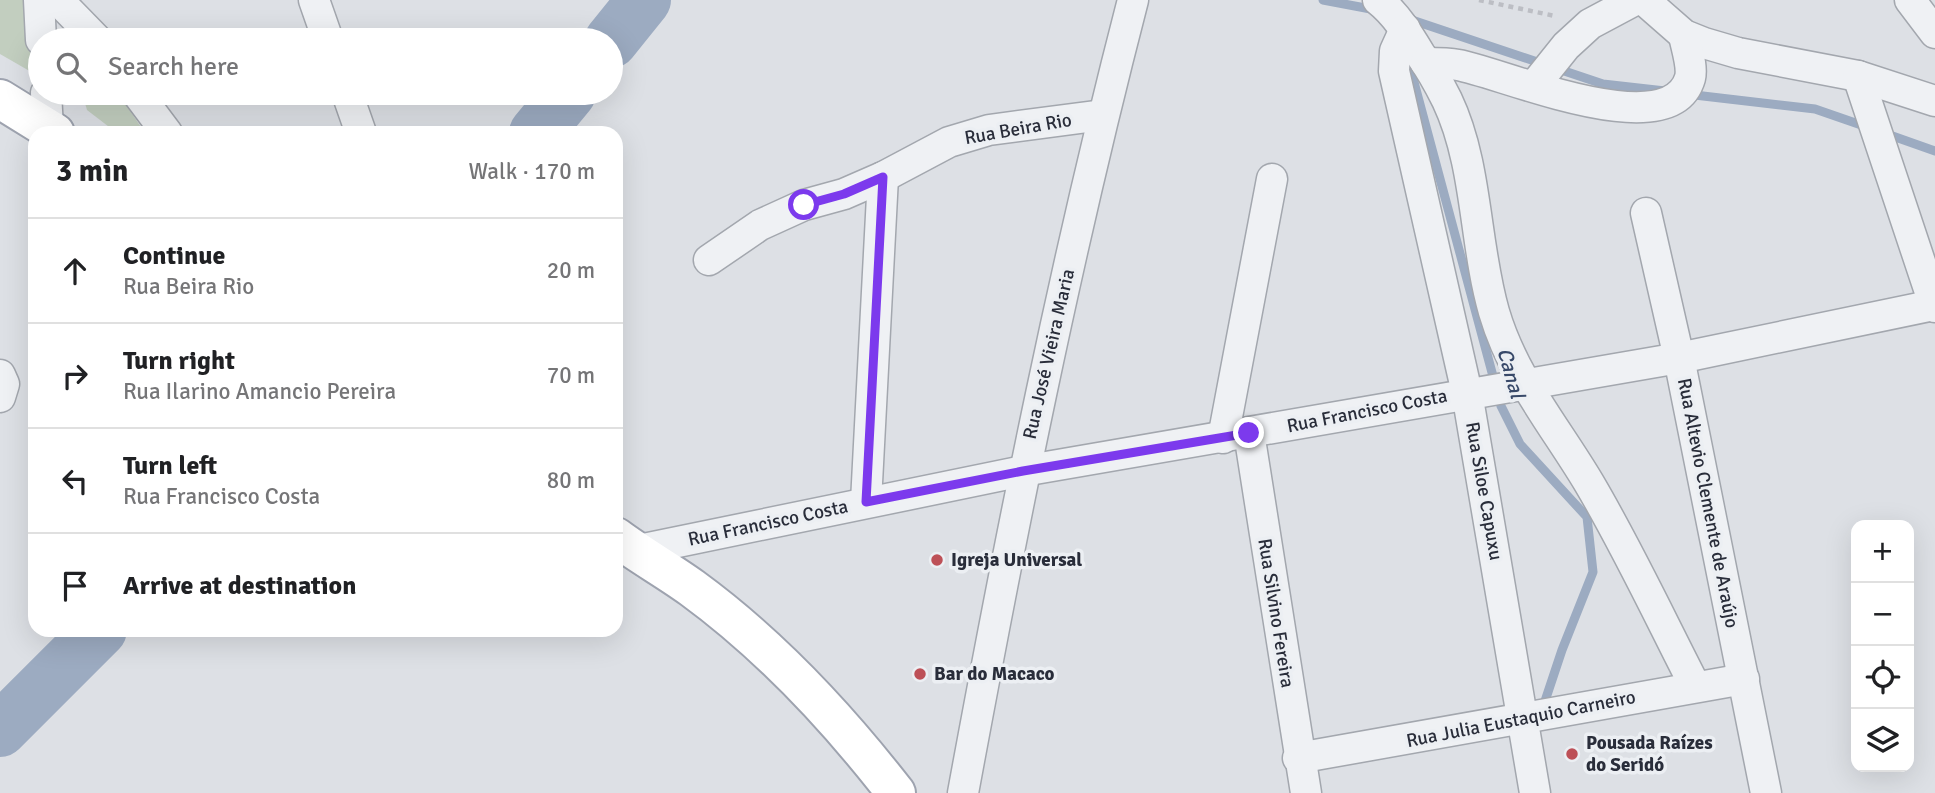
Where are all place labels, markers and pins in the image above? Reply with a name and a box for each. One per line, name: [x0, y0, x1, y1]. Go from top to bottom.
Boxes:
place label: Igreja Universal: [951, 548, 1082, 572]
marker: Igreja Universal: [929, 552, 945, 568]
place label: Bar do Macaco: [934, 662, 1055, 686]
marker: Bar do Macaco: [912, 666, 928, 682]
place label: Pousada Raízes do Seridó: [1586, 731, 1713, 777]
marker: Pousada Raízes do Seridó: [1564, 746, 1580, 762]

